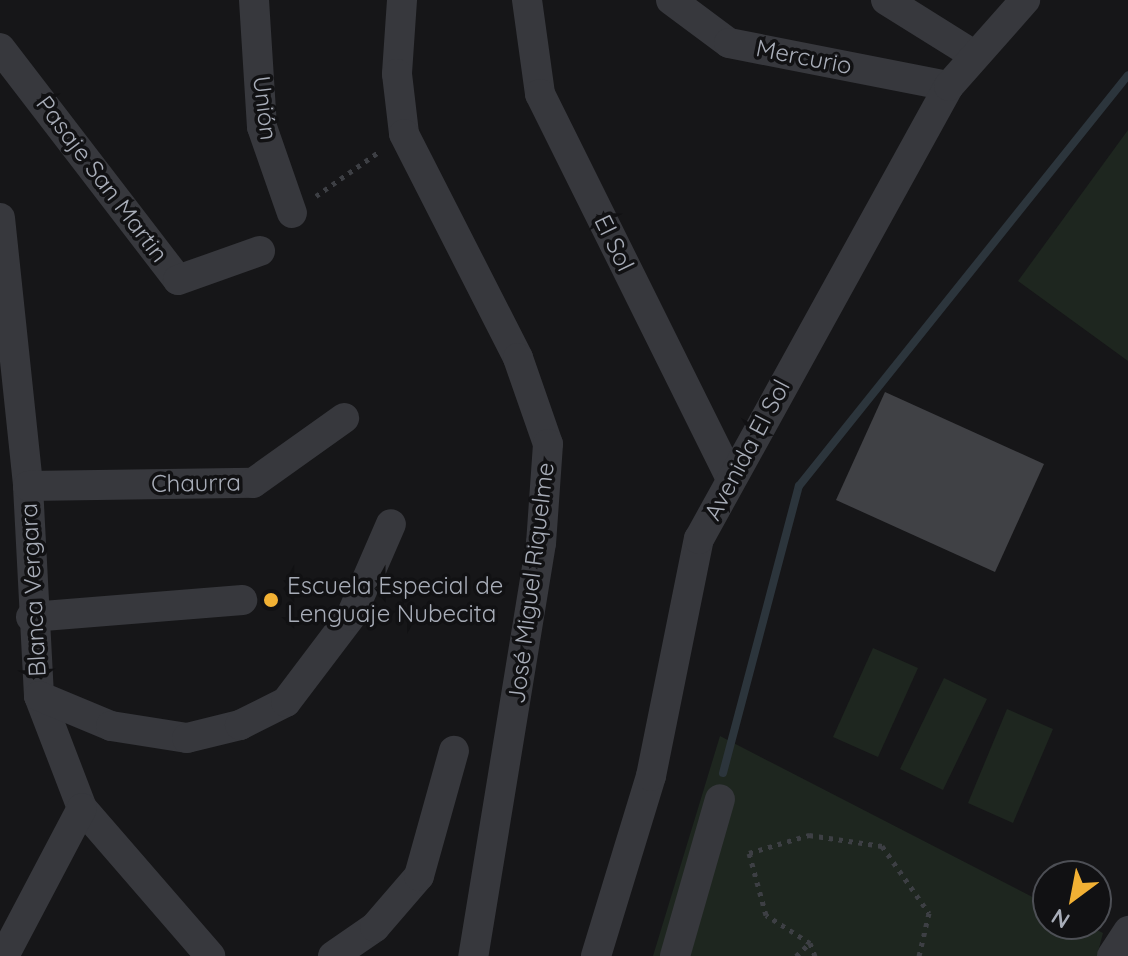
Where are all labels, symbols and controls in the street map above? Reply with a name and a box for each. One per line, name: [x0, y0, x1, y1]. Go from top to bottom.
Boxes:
street label: Mercurio: [754, 34, 854, 80]
street label: Unión: [247, 74, 283, 142]
street label: Pasaje San Martin: [30, 90, 174, 268]
street label: El Sol: [588, 210, 640, 276]
street label: Avenida El Sol: [698, 375, 796, 525]
street label: José Miguel Riquelme: [502, 461, 560, 705]
street label: Chaurra: [151, 468, 241, 498]
street label: Blanca Vergara: [14, 502, 52, 678]
place label: Escuela Especial de Lenguaje Nubecita: [287, 572, 503, 628]
marker: Escuela Especial de Lenguaje Nubecita: [262, 591, 280, 609]
north arrow: [1032, 860, 1112, 940]
text: N: [1046, 903, 1075, 935]

